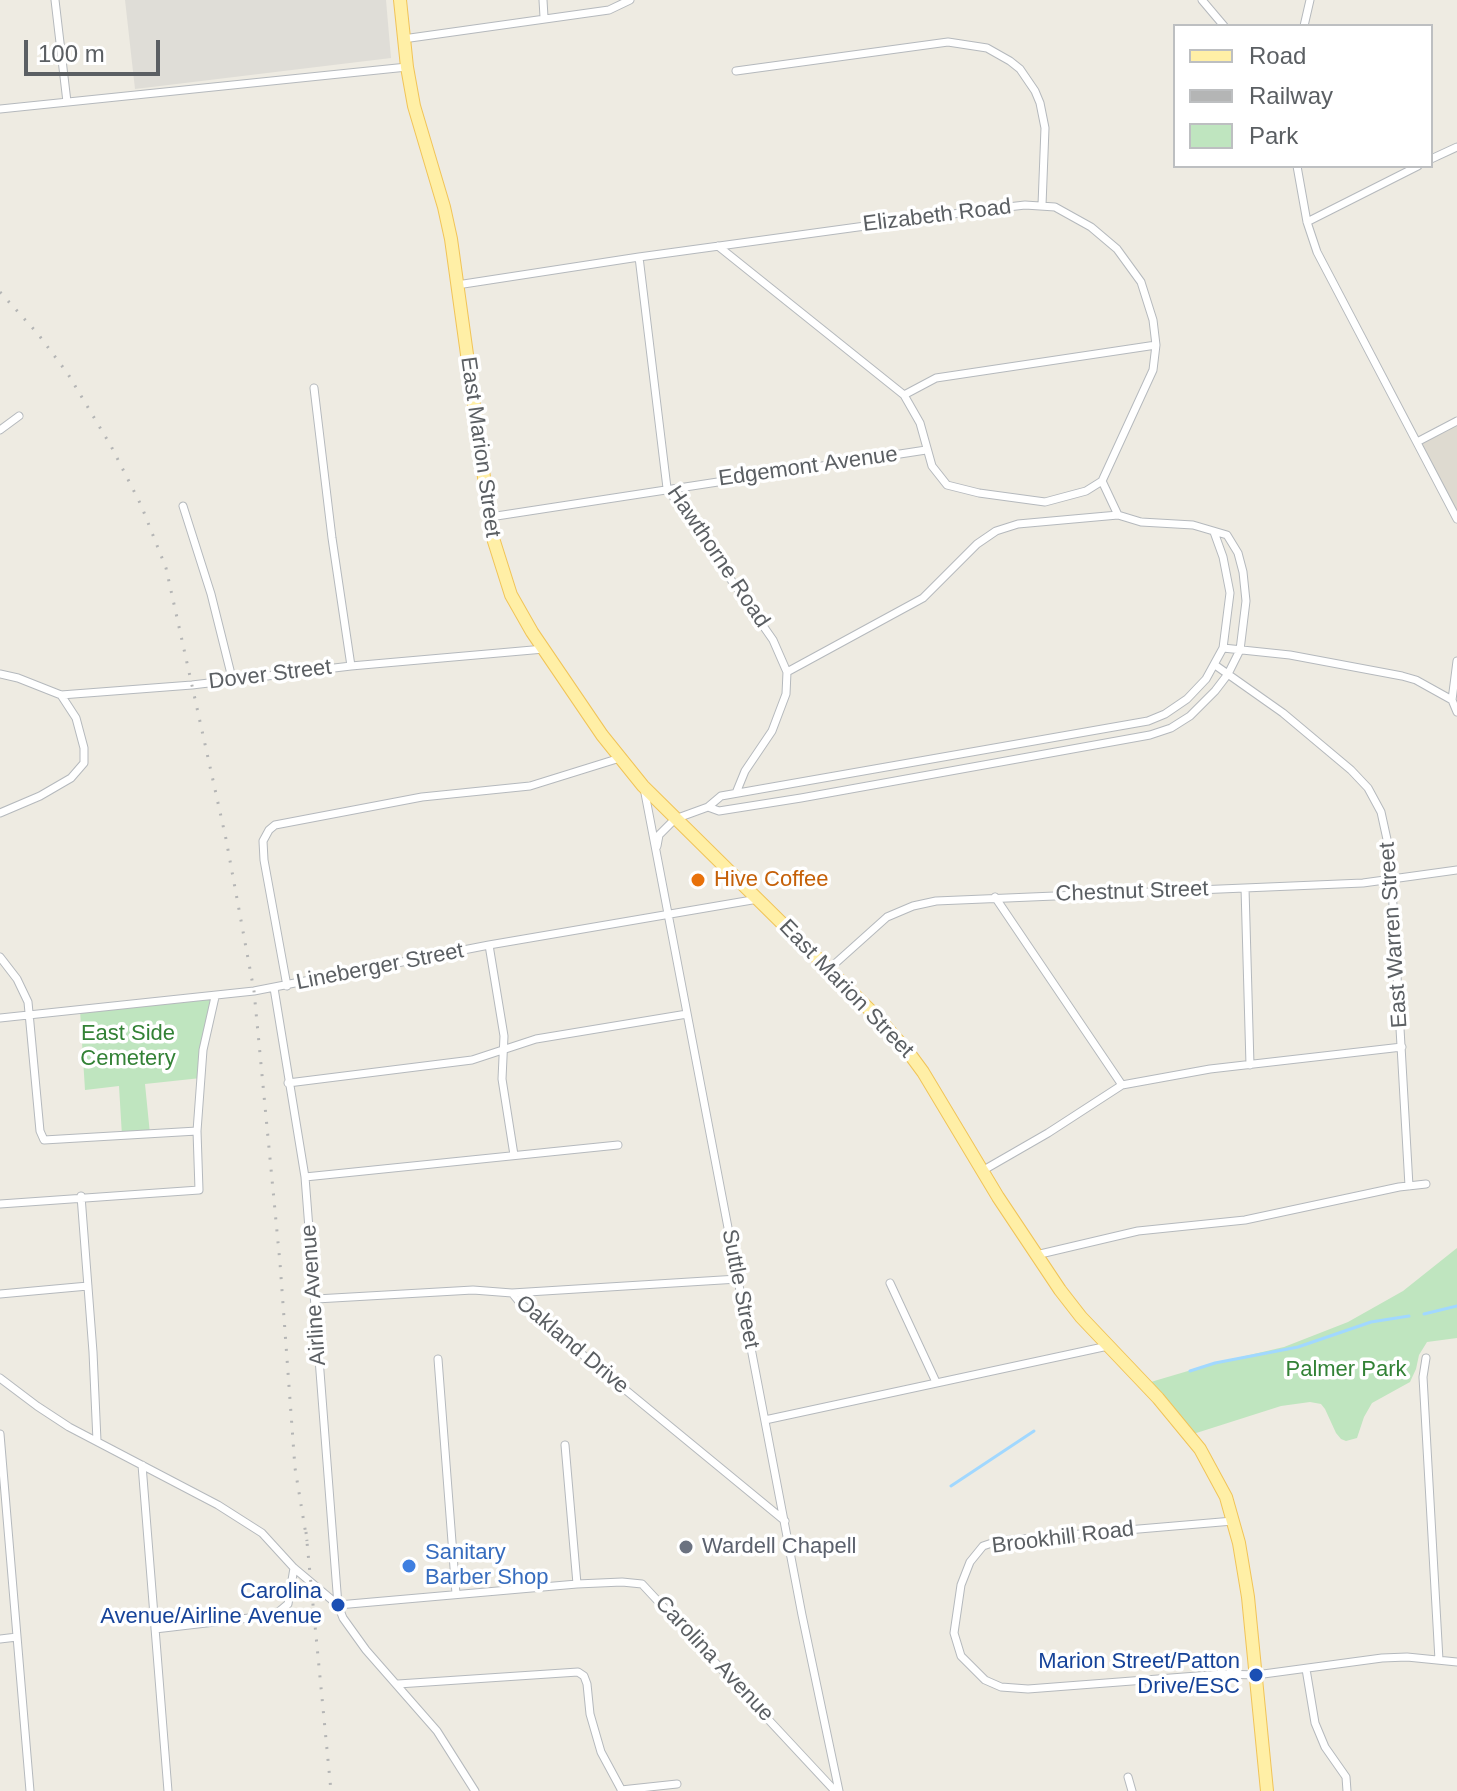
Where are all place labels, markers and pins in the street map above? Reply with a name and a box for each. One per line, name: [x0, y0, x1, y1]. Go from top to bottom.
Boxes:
place label: Hive Coffee: [714, 867, 829, 893]
marker: Hive Coffee: [689, 871, 707, 889]
place label: Wardell Chapell: [702, 1534, 856, 1560]
marker: Wardell Chapell: [677, 1538, 695, 1556]
place label: Sanitary Barber Shop: [425, 1540, 549, 1592]
marker: Sanitary Barber Shop: [400, 1557, 418, 1575]
place label: Carolina Avenue/Airline Avenue: [100, 1579, 322, 1630]
marker: Carolina Avenue/Airline Avenue: [329, 1596, 347, 1614]
place label: Marion Street/Patton Drive/ESC: [1038, 1649, 1240, 1700]
marker: Marion Street/Patton Drive/ESC: [1247, 1666, 1265, 1684]

